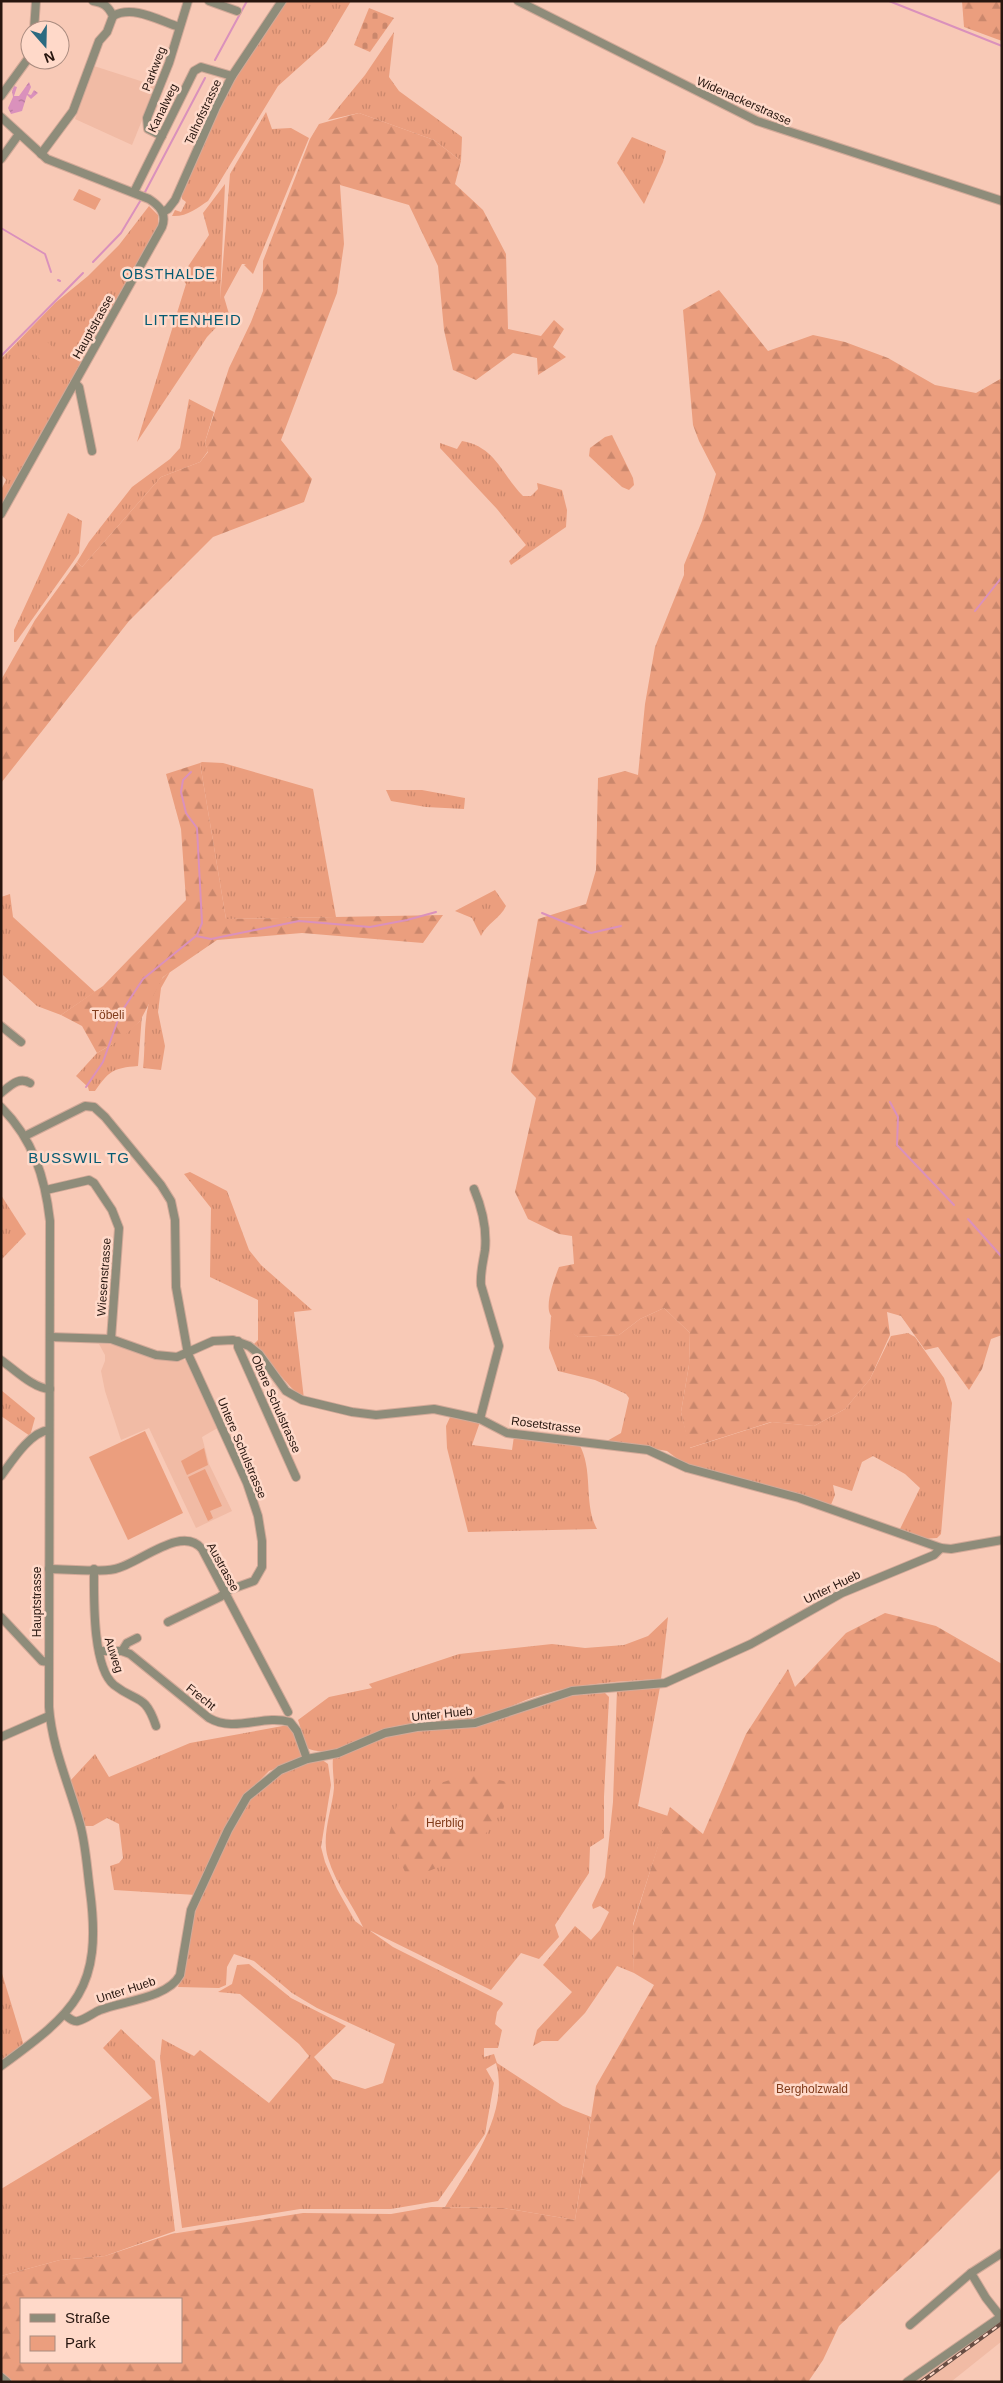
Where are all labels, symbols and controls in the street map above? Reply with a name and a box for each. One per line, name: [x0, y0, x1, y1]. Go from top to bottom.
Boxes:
north arrow: [20, 20, 70, 70]
street label: Parkweg: [139, 45, 169, 93]
text: N: [42, 48, 57, 66]
street label: Widenackerstrasse: [695, 74, 794, 128]
street label: Talhofstrasse: [182, 77, 224, 147]
street label: Kanalweg: [145, 81, 181, 135]
district label: OBSTHALDE: [122, 266, 216, 282]
street label: Hauptstrasse: [70, 292, 116, 361]
district label: LITTENHEID: [144, 311, 242, 328]
park label: Töbeli: [92, 1008, 124, 1022]
district label: BUSSWIL TG: [28, 1149, 130, 1166]
street label: Wiesenstrasse: [94, 1237, 114, 1317]
street label: Obere Schulstrasse: [248, 1353, 304, 1455]
street label: Untere Schulstrasse: [214, 1396, 270, 1501]
street label: Rosetstrasse: [510, 1414, 582, 1436]
street label: Austrasse: [204, 1540, 242, 1594]
street label: Hauptstrasse: [30, 1566, 44, 1637]
street label: Unter Hueb: [801, 1567, 863, 1607]
street label: Auweg: [102, 1635, 126, 1675]
street label: Frecht: [183, 1681, 219, 1714]
street label: Unter Hueb: [411, 1704, 474, 1724]
park label: Herblig: [426, 1816, 464, 1830]
street label: Unter Hueb: [95, 1974, 158, 2006]
park label: Bergholzwald: [776, 2082, 848, 2096]
legend: [20, 2298, 182, 2363]
text: Straße: [65, 2309, 110, 2326]
text: Park: [65, 2334, 96, 2351]

